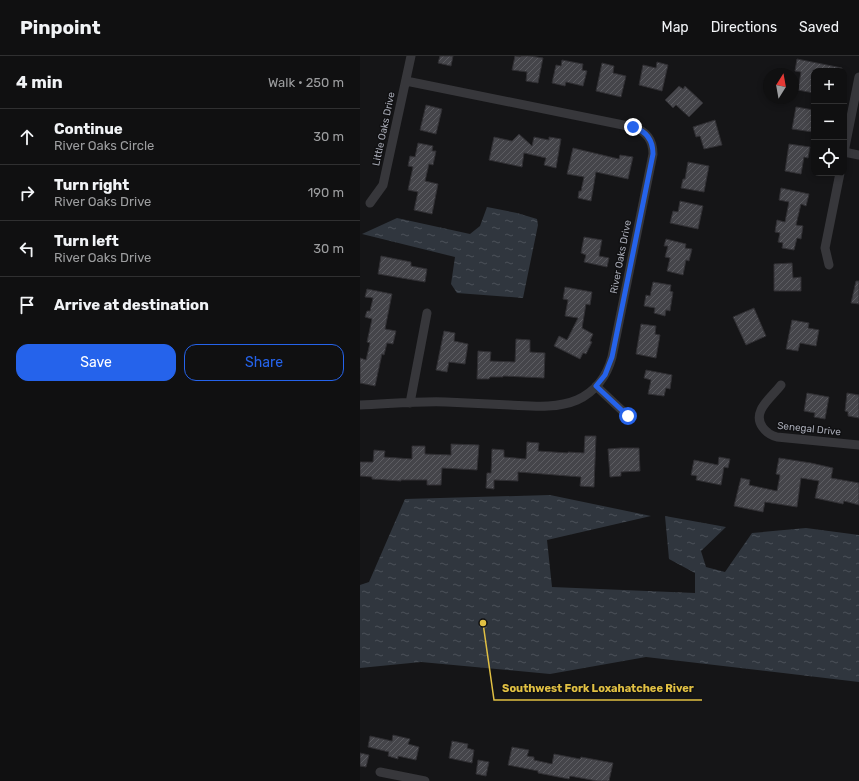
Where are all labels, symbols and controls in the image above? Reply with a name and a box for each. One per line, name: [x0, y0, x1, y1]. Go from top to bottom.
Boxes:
text: Pinpoint: [20, 16, 101, 39]
text: Map: [662, 19, 689, 36]
text: Directions: [711, 19, 777, 36]
text: Saved: [799, 19, 839, 36]
north arrow: [763, 68, 799, 104]
map controls: [811, 68, 847, 176]
button: +: [811, 68, 847, 104]
text: 4 min: [16, 72, 63, 92]
text: Walk · 250 m: [268, 75, 344, 90]
street label: Little Oaks Drive: [370, 91, 398, 167]
button: −: [811, 104, 847, 140]
route end: [624, 118, 642, 136]
text: Continue: [54, 120, 123, 138]
icon: ahead: [16, 126, 38, 148]
text: 30 m: [313, 129, 344, 144]
text: River Oaks Circle: [54, 138, 154, 153]
button: locate: [811, 140, 847, 176]
text: Turn right: [54, 176, 129, 194]
icon: right: [16, 182, 38, 204]
text: 190 m: [308, 185, 344, 200]
text: River Oaks Drive: [54, 194, 151, 209]
street label: River Oaks Drive: [608, 219, 634, 295]
text: Turn left: [54, 232, 119, 250]
icon: left: [16, 238, 38, 260]
text: 30 m: [313, 241, 344, 256]
text: River Oaks Drive: [54, 250, 151, 265]
icon: arrive: [16, 294, 38, 316]
text: Arrive at destination: [54, 296, 209, 314]
button: Save: [16, 344, 176, 381]
button: Share: [184, 344, 344, 381]
route start: [619, 407, 637, 425]
street label: Senegal Drive: [777, 420, 842, 438]
callout: Southwest Fork Loxahatchee River: [494, 677, 702, 700]
text: Southwest Fork Loxahatchee River: [502, 682, 694, 695]

